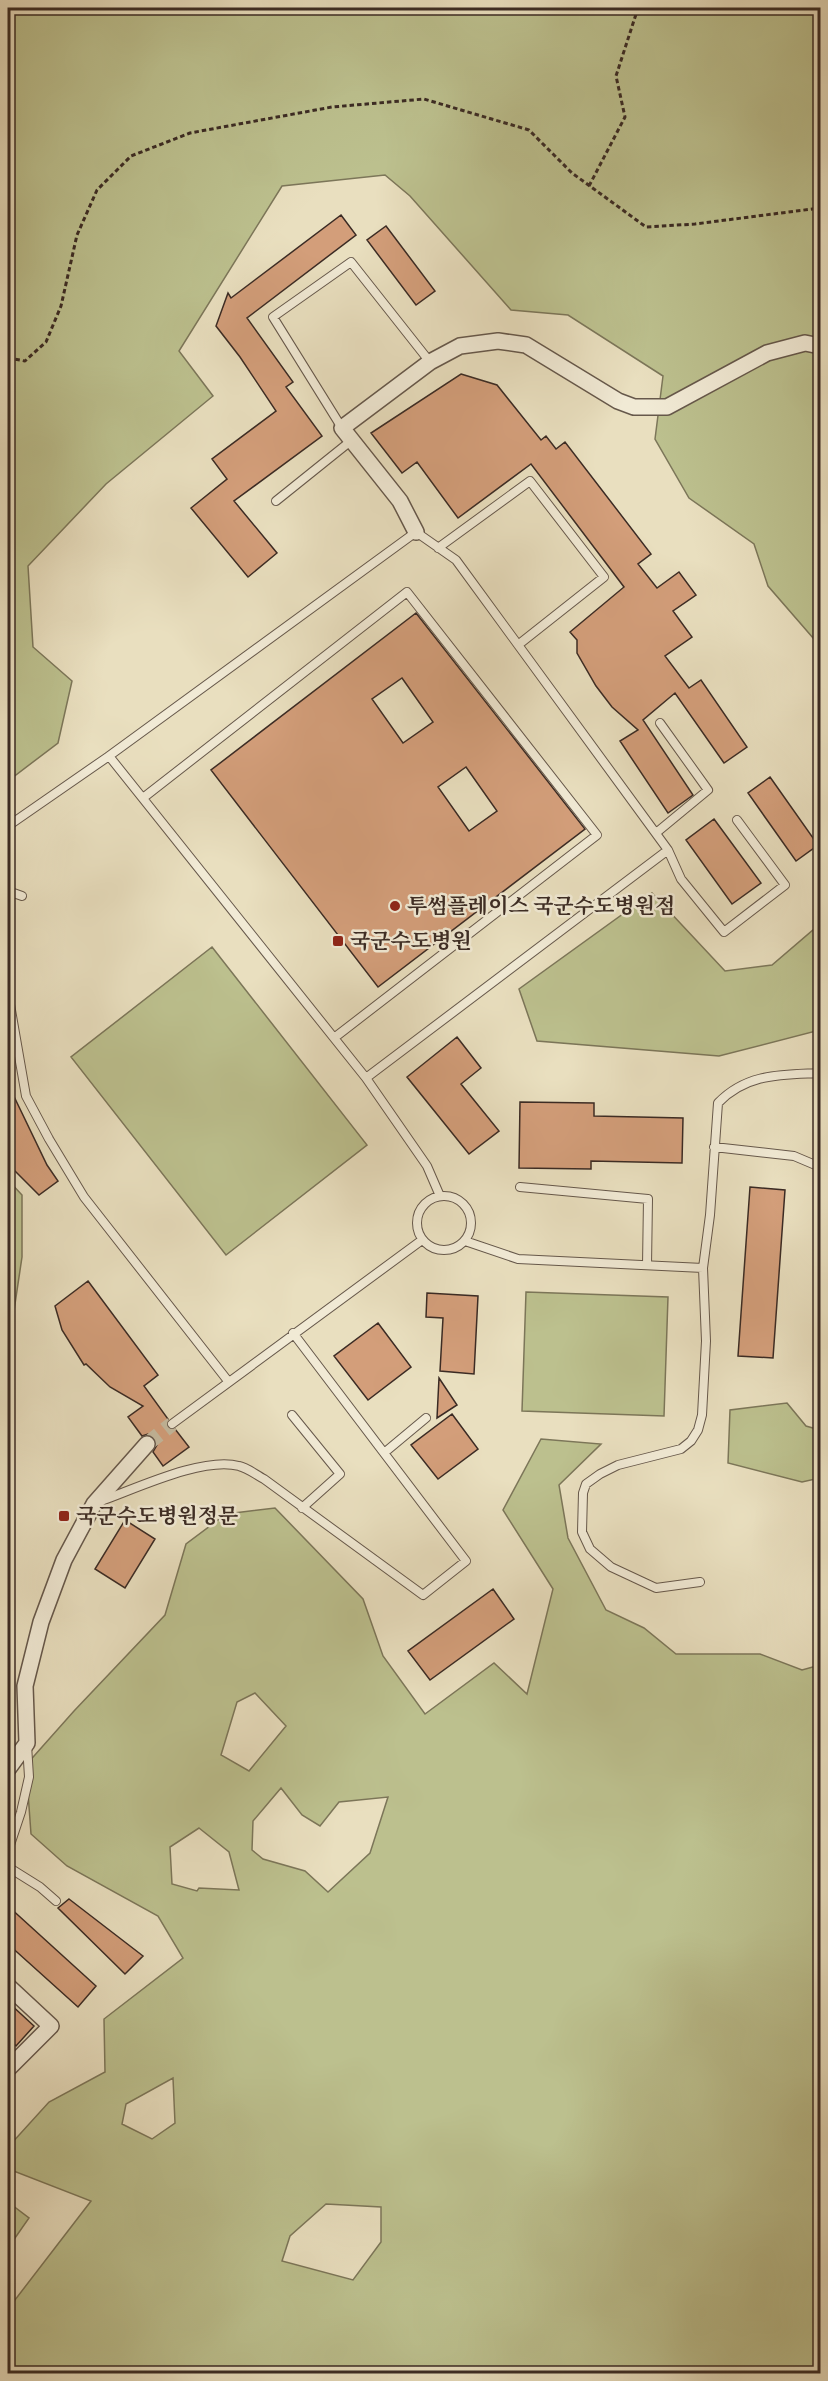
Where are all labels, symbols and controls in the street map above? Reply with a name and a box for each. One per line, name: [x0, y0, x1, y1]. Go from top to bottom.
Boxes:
place label: 투썸플레이스 국군수도병원점: [407, 893, 675, 919]
marker: 투썸플레이스 국군수도병원점: [388, 899, 402, 913]
place label: 국군수도병원: [350, 928, 472, 954]
marker: 국군수도병원: [331, 934, 345, 948]
place label: 국군수도병원정문: [76, 1503, 238, 1529]
marker: 국군수도병원정문: [57, 1509, 71, 1523]

